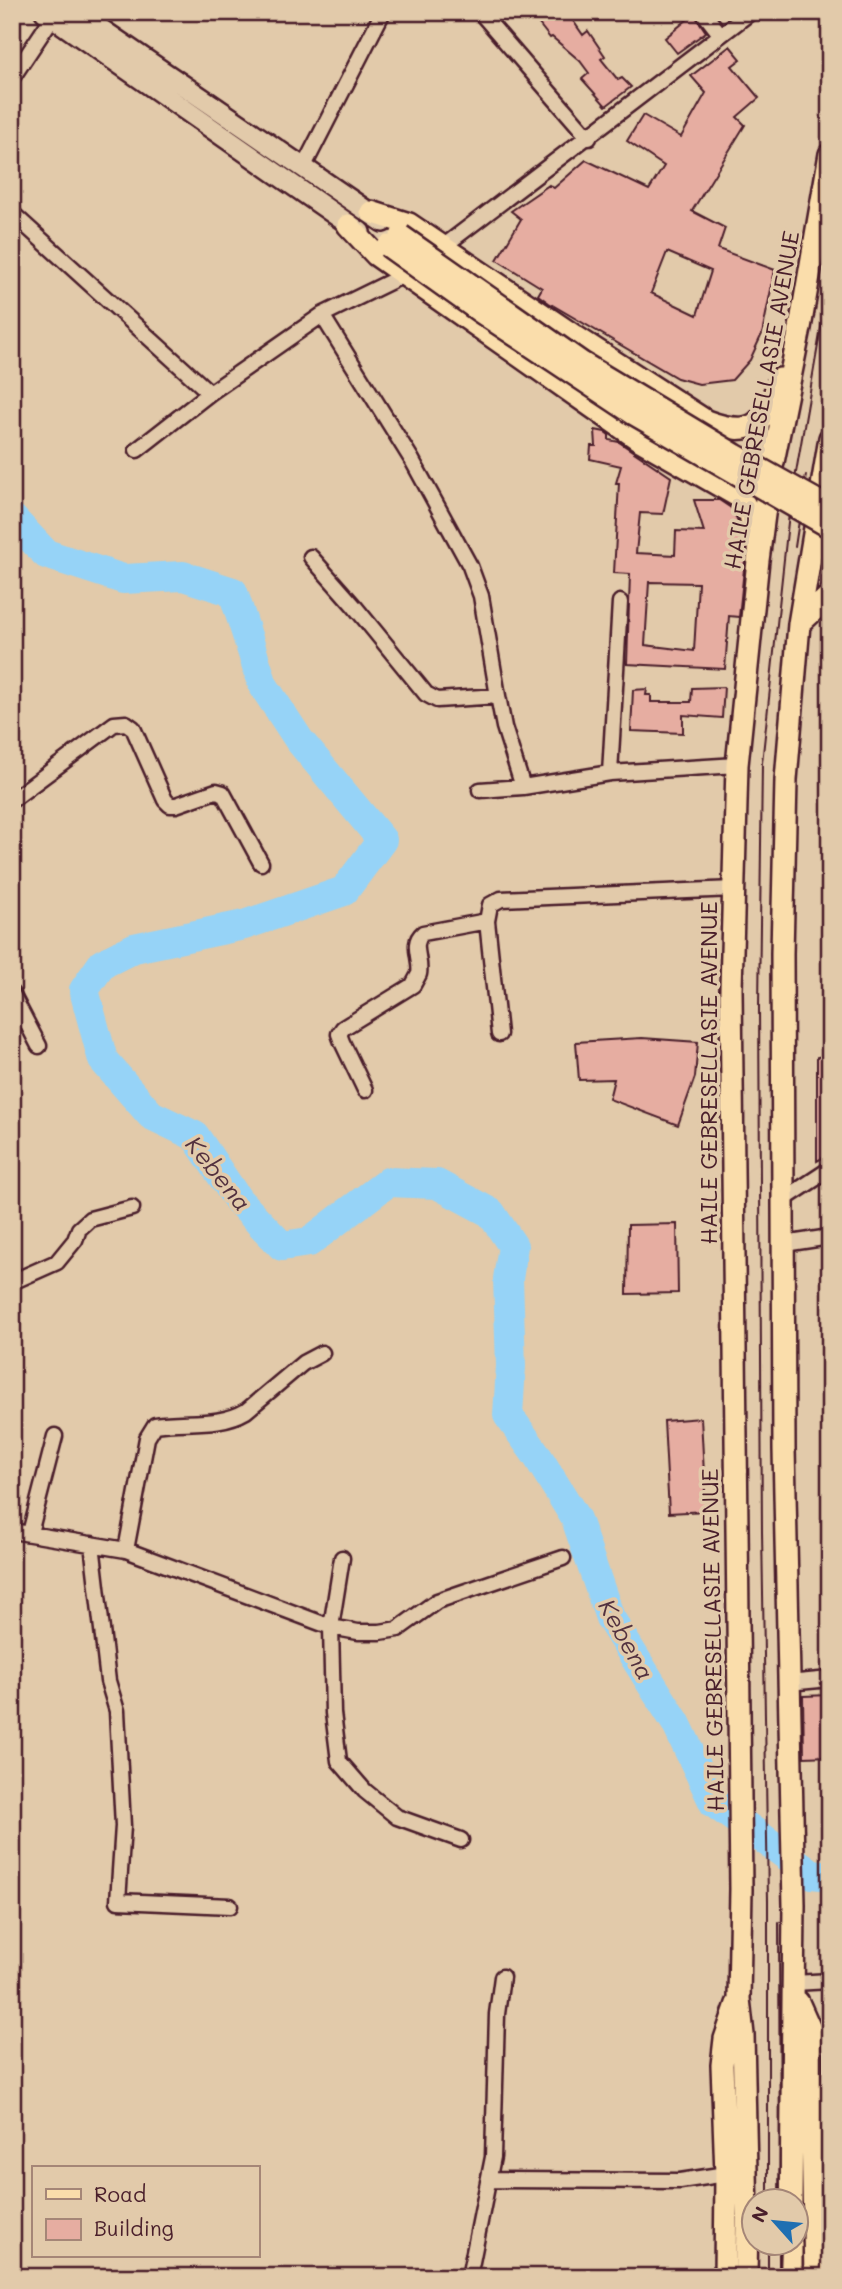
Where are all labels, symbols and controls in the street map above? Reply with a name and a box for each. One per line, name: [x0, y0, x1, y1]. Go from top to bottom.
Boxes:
street label: HAILE GEBRESELLASIE AVENUE: [716, 228, 806, 572]
street label: HAILE GEBRESELLASIE AVENUE: [693, 901, 723, 1245]
water label: Kebena: [179, 1129, 259, 1217]
street label: HAILE GEBRESELLASIE AVENUE: [694, 1468, 730, 1812]
water label: Kebena: [592, 1593, 662, 1685]
legend: [32, 2166, 259, 2258]
text: Road: [94, 2180, 146, 2207]
north arrow: [740, 2188, 810, 2258]
text: N: [745, 2202, 774, 2226]
text: Building: [94, 2214, 174, 2241]

